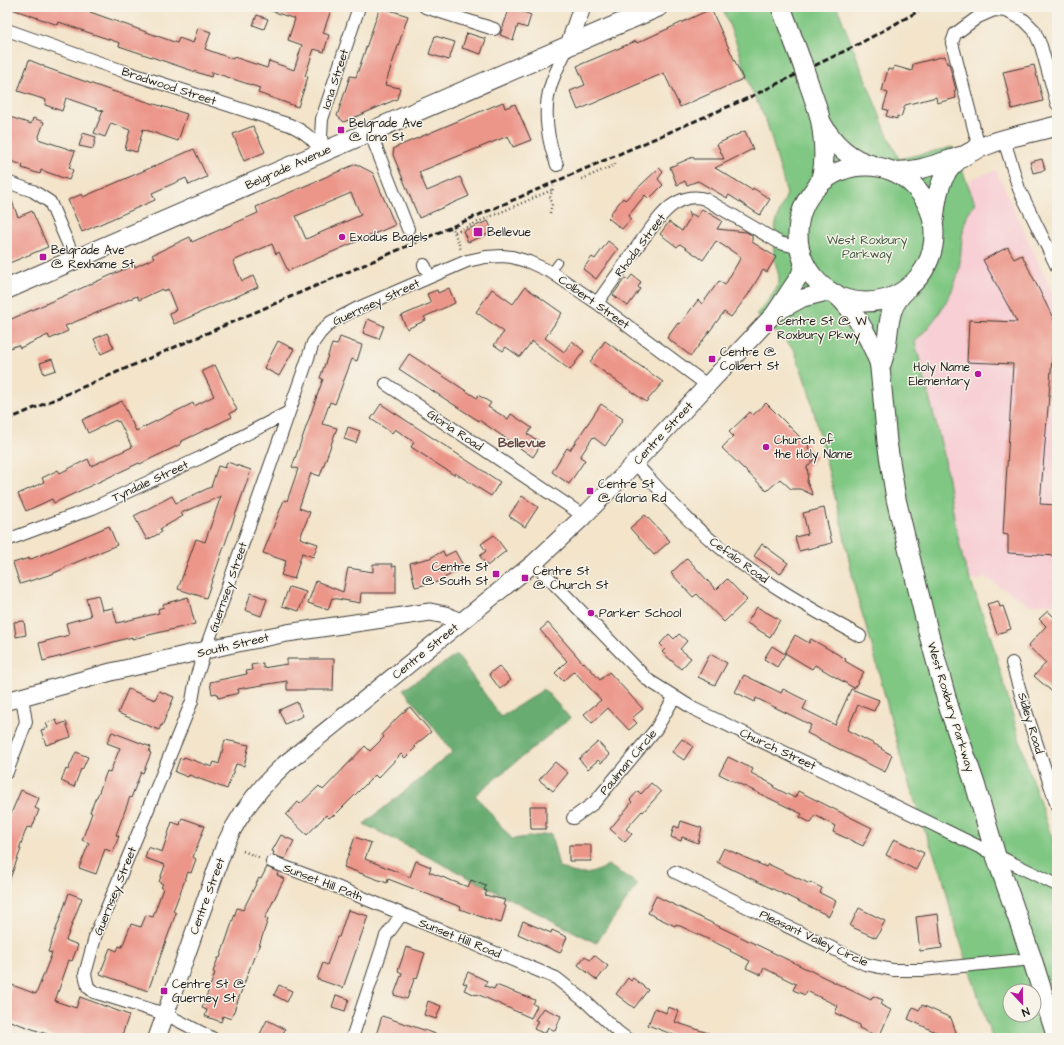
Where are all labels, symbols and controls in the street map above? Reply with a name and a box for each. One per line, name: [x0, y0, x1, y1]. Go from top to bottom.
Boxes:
street label: Iona Street: [318, 47, 353, 112]
street label: Bradwood Street: [119, 63, 218, 110]
place label: Belgrade Ave @ Iona St: [349, 115, 423, 146]
marker: Belgrade Ave @ Iona St: [336, 125, 346, 135]
street label: Belgrade Avenue: [243, 141, 335, 195]
street label: Rhoda Street: [611, 210, 670, 280]
place label: Bellevue: [487, 224, 532, 241]
marker: Bellevue: [472, 226, 484, 238]
place label: Exodus Bagels: [350, 229, 428, 247]
marker: Exodus Bagels: [337, 232, 347, 242]
park label: West Roxbury Parkway: [827, 232, 908, 264]
place label: Belgrade Ave @ Rexhame St: [51, 242, 134, 273]
marker: Belgrade Ave @ Rexhame St: [38, 252, 48, 262]
street label: Colbert Street: [555, 271, 633, 333]
street label: Guernsey Street: [330, 275, 423, 331]
place label: Centre St @ W Roxbury Pkwy: [777, 313, 867, 345]
marker: Centre St @ W Roxbury Pkwy: [764, 323, 774, 333]
place label: Centre @ Colbert St: [720, 344, 779, 375]
marker: Centre @ Colbert St: [707, 354, 717, 364]
place label: Holy Name Elementary: [909, 359, 970, 391]
marker: Holy Name Elementary: [973, 369, 983, 379]
street label: Centre Street: [630, 398, 697, 469]
street label: Gloria Road: [423, 406, 486, 455]
place label: Church of the Holy Name: [774, 432, 853, 464]
district label: Bellevue: [498, 434, 546, 452]
marker: Church of the Holy Name: [761, 442, 771, 452]
street label: Tyndale Street: [109, 456, 192, 508]
place label: Centre St @ Gloria Rd: [598, 476, 666, 507]
marker: Centre St @ Gloria Rd: [585, 486, 595, 496]
street label: Cefalo Road: [706, 533, 772, 588]
street label: Guernsey Street: [205, 540, 253, 635]
place label: Centre St @ South St: [422, 559, 488, 590]
place label: Centre St @ Church St: [533, 563, 609, 594]
marker: Centre St @ South St: [491, 569, 501, 579]
marker: Centre St @ Church St: [520, 573, 530, 583]
place label: Parker School: [599, 605, 681, 622]
marker: Parker School: [586, 608, 596, 618]
street label: Centre Street: [389, 619, 462, 683]
street label: South Street: [196, 629, 271, 662]
street label: West Roxbury Parkway: [922, 640, 979, 775]
street label: Sidley Road: [1012, 691, 1048, 756]
street label: Church Street: [737, 724, 819, 775]
street label: Paulman Circle: [596, 725, 661, 799]
street label: Guernsey Street: [90, 844, 142, 939]
street label: Centre Street: [186, 855, 229, 937]
street label: Sunset Hill Path: [280, 859, 365, 906]
street label: Pleasant Valley Circle: [756, 906, 871, 972]
street label: Sunset Hill Road: [416, 914, 503, 963]
place label: Centre St @ Guerney St: [172, 976, 246, 1008]
north arrow: [1002, 983, 1042, 1023]
marker: Centre St @ Guerney St: [159, 986, 169, 996]
text: N: [1019, 1004, 1032, 1020]

